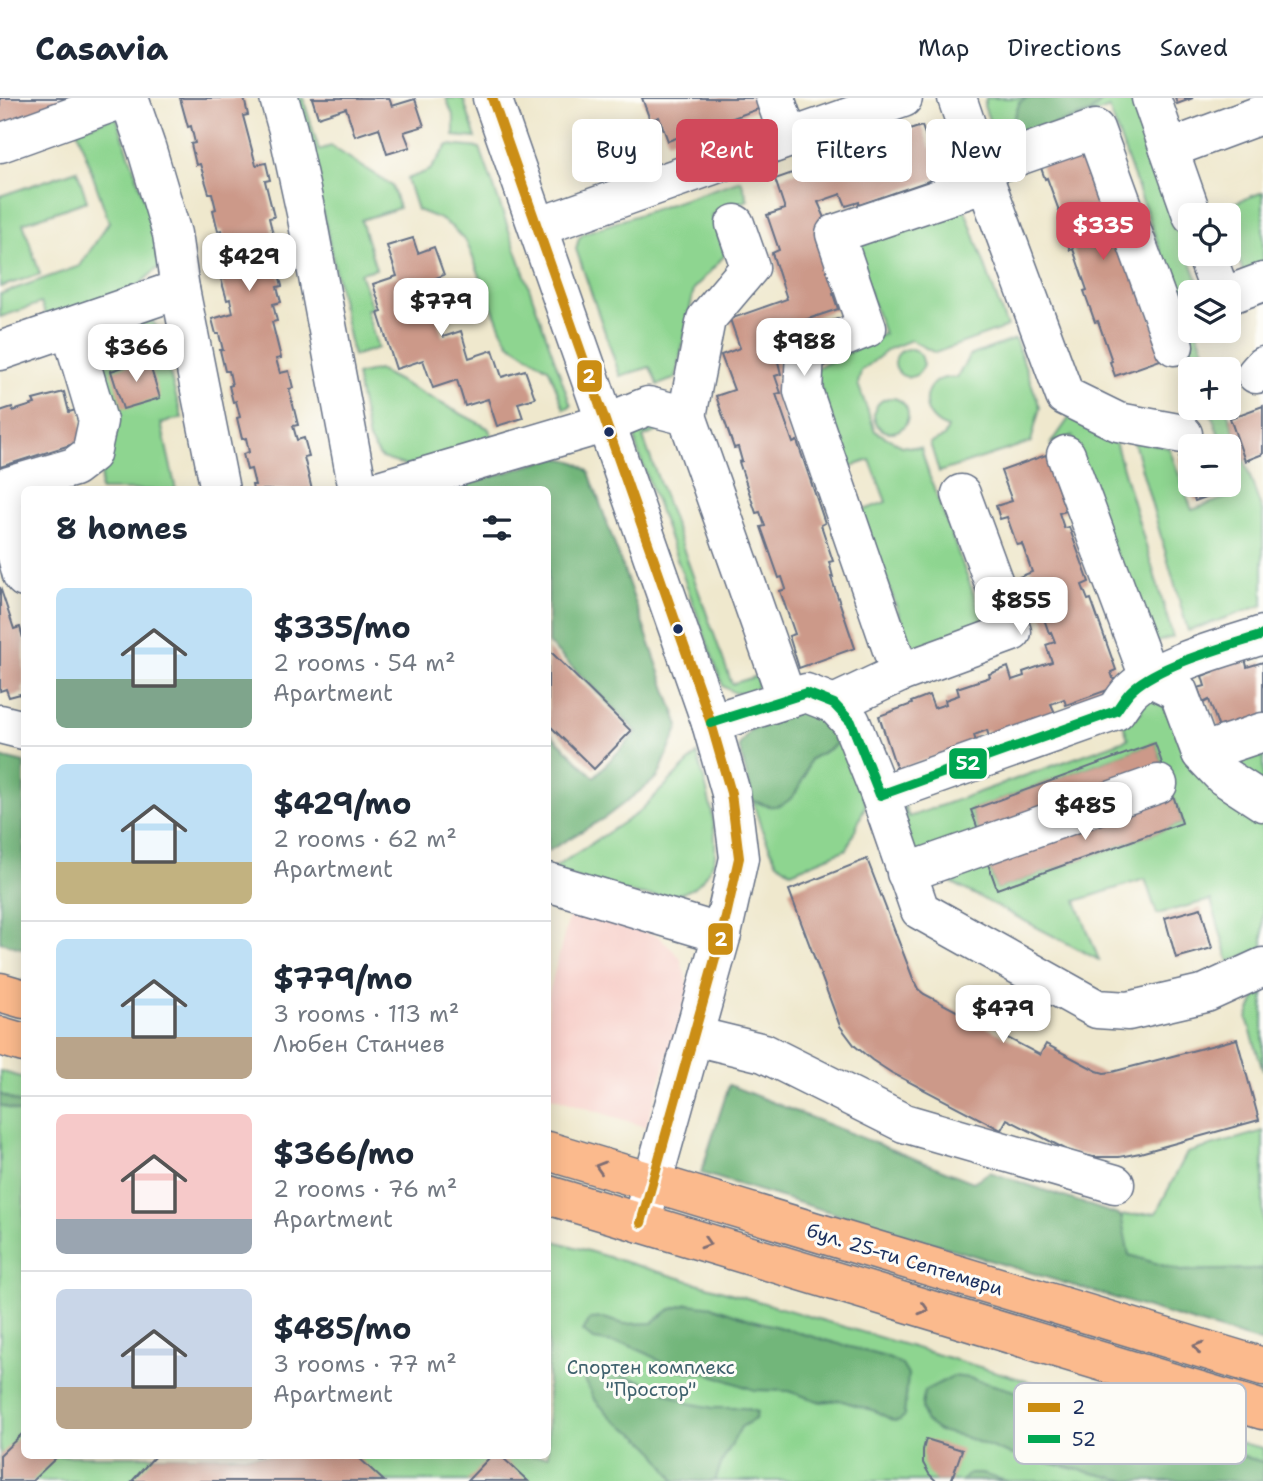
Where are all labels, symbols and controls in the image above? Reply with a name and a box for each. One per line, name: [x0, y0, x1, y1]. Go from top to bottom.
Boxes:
text: Casavia: [35, 26, 168, 71]
text: Map: [918, 32, 969, 64]
text: Directions: [1007, 32, 1122, 64]
text: Saved: [1160, 32, 1228, 64]
chip: Buy: [572, 119, 662, 182]
chip: Rent: [676, 119, 778, 182]
chip: Filters: [792, 119, 912, 182]
chip: New: [926, 119, 1026, 182]
pin: $335: [1062, 202, 1144, 262]
map controls: [1178, 203, 1241, 497]
button: locate: [1178, 203, 1241, 266]
text: $335: [1072, 210, 1134, 240]
pin: $429: [208, 234, 290, 293]
text: $429: [218, 241, 280, 271]
pin: $779: [400, 278, 482, 338]
button: layers: [1178, 280, 1241, 343]
text: $779: [410, 286, 472, 316]
pin: $988: [763, 318, 845, 378]
pin: $366: [95, 324, 177, 384]
text: $988: [772, 326, 836, 356]
text: $366: [104, 332, 168, 362]
button: +: [1178, 357, 1241, 420]
line badge: 2: [576, 359, 603, 393]
text: 2: [582, 364, 596, 389]
unlabelled marker: [602, 425, 616, 439]
button: −: [1178, 434, 1241, 497]
text: 8 homes: [56, 508, 188, 549]
icon: filters: [478, 509, 516, 547]
pin: $855: [980, 578, 1062, 637]
text: $855: [991, 585, 1051, 615]
text: $335/mo: [273, 607, 411, 648]
icon: home: [112, 616, 196, 700]
unlabelled marker: [671, 622, 685, 636]
text: 2 rooms · 54 m²: [273, 648, 456, 678]
text: Apartment: [273, 678, 393, 708]
line badge: 52: [948, 747, 988, 780]
text: 52: [956, 751, 980, 776]
pin: $485: [1044, 782, 1126, 842]
text: $429/mo: [273, 783, 411, 824]
text: $485: [1054, 790, 1116, 820]
icon: home: [112, 792, 196, 876]
text: 2 rooms · 62 m²: [273, 824, 457, 854]
text: Apartment: [273, 854, 393, 884]
line badge: 2: [707, 922, 734, 956]
text: 2: [714, 927, 728, 952]
text: $779/mo: [273, 958, 413, 999]
icon: home: [112, 967, 196, 1051]
pin: $479: [962, 986, 1044, 1045]
text: $479: [972, 993, 1034, 1023]
text: 3 rooms · 113 m²: [273, 999, 459, 1029]
text: Любен Станчев: [273, 1029, 445, 1059]
text: $366/mo: [273, 1133, 414, 1174]
icon: home: [112, 1142, 196, 1226]
one-way arrow: [595, 1160, 607, 1175]
text: 2 rooms · 76 m²: [273, 1174, 457, 1204]
text: Apartment: [273, 1204, 393, 1234]
street label: бул. 25-ти Септември: [803, 1218, 1006, 1301]
one-way arrow: [700, 1234, 712, 1249]
one-way arrow: [918, 1300, 930, 1315]
text: $485/mo: [273, 1308, 412, 1349]
icon: home: [112, 1317, 196, 1401]
one-way arrow: [1192, 1341, 1204, 1356]
text: 3 rooms · 77 m²: [273, 1349, 457, 1379]
park label: Спортен комплекс "Простор": [567, 1355, 735, 1402]
text: Apartment: [273, 1379, 393, 1409]
legend: [1014, 1383, 1246, 1464]
text: 2: [1072, 1395, 1085, 1420]
text: 52: [1072, 1427, 1096, 1452]

